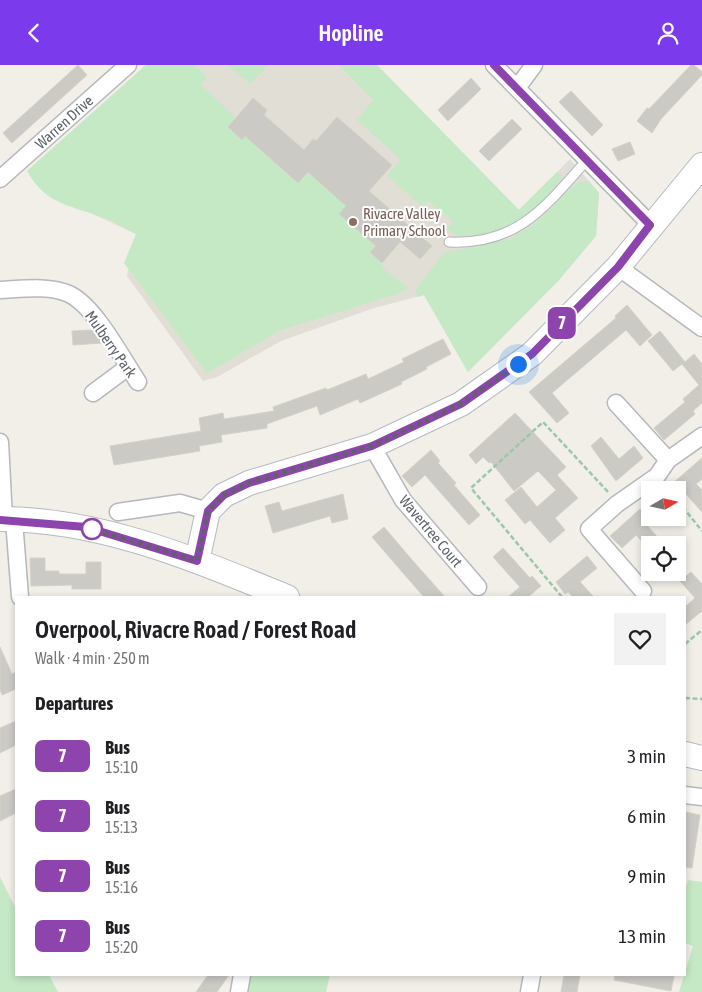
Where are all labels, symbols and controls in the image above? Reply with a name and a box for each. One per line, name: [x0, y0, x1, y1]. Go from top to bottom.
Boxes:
icon: back: [20, 19, 48, 47]
icon: person: [654, 19, 682, 47]
text: Hopline: [318, 20, 384, 46]
street label: Warren Drive: [32, 92, 96, 152]
place label: Rivacre Valley Primary School: [363, 205, 446, 239]
marker: Rivacre Valley Primary School: [347, 216, 359, 228]
street label: Mulberry Park: [82, 307, 140, 381]
line badge: 7: [546, 307, 578, 339]
text: 7: [558, 312, 566, 333]
your location: [506, 352, 531, 377]
north arrow: [641, 481, 686, 526]
map controls: [641, 481, 686, 581]
street label: Wavertree Court: [396, 492, 466, 570]
unlabelled marker: [81, 518, 103, 540]
button: locate: [641, 536, 686, 581]
button: heart: [614, 613, 666, 665]
text: Overpool, Rivacre Road / Forest Road: [35, 616, 356, 643]
text: Walk · 4 min · 250 m: [35, 649, 149, 667]
text: Departures: [35, 692, 113, 714]
text: Bus: [105, 736, 130, 758]
text: 7: [58, 745, 67, 766]
text: 3 min: [627, 745, 666, 767]
text: 15:10: [105, 758, 138, 776]
text: Bus: [105, 796, 130, 818]
text: 7: [58, 805, 67, 826]
text: 6 min: [627, 805, 666, 827]
text: 15:13: [105, 818, 138, 836]
text: Bus: [105, 856, 130, 878]
text: 7: [58, 865, 67, 886]
text: 9 min: [627, 865, 666, 887]
text: 15:16: [105, 878, 138, 896]
text: Bus: [105, 916, 130, 938]
text: 7: [58, 925, 67, 946]
text: 13 min: [618, 925, 666, 947]
text: 15:20: [105, 938, 138, 956]

